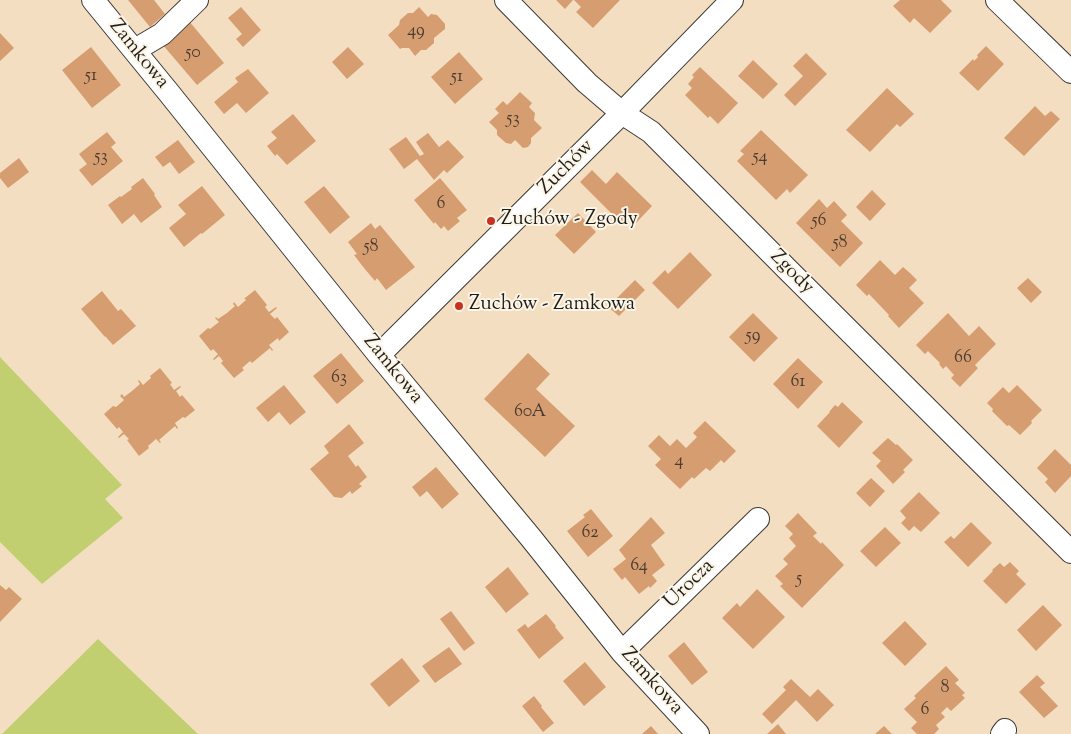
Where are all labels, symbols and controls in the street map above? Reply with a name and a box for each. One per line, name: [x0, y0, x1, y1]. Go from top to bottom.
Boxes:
street label: Zamkowa: [103, 16, 173, 94]
house number: 49: [407, 21, 425, 43]
house number: 50: [185, 43, 201, 65]
house number: 51: [85, 66, 97, 88]
house number: 51: [451, 67, 463, 89]
house number: 53: [506, 109, 520, 131]
street label: Zuchów: [534, 135, 600, 201]
house number: 53: [94, 147, 108, 169]
house number: 54: [752, 147, 768, 169]
house number: 6: [437, 194, 445, 216]
place label: Zuchów - Zgody: [501, 209, 638, 233]
house number: 56: [811, 211, 827, 233]
marker: Zuchów - Zgody: [485, 215, 497, 227]
house number: 58: [832, 233, 848, 255]
house number: 58: [363, 237, 379, 259]
street label: Zgody: [764, 246, 818, 300]
place label: Zuchów - Zamkowa: [469, 294, 635, 318]
marker: Zuchów - Zamkowa: [453, 300, 465, 312]
house number: 59: [746, 326, 760, 348]
street label: Zamkowa: [357, 331, 427, 409]
house number: 66: [954, 348, 972, 370]
house number: 63: [331, 368, 347, 390]
house number: 61: [791, 372, 805, 394]
house number: 60A: [514, 402, 546, 424]
house number: 4: [674, 451, 684, 473]
house number: 62: [581, 523, 599, 545]
street label: Urocza: [660, 555, 720, 615]
house number: 64: [630, 556, 648, 578]
house number: 5: [796, 569, 802, 591]
street label: Zamkowa: [615, 643, 687, 721]
house number: 8: [941, 678, 949, 700]
house number: 6: [921, 700, 929, 722]

